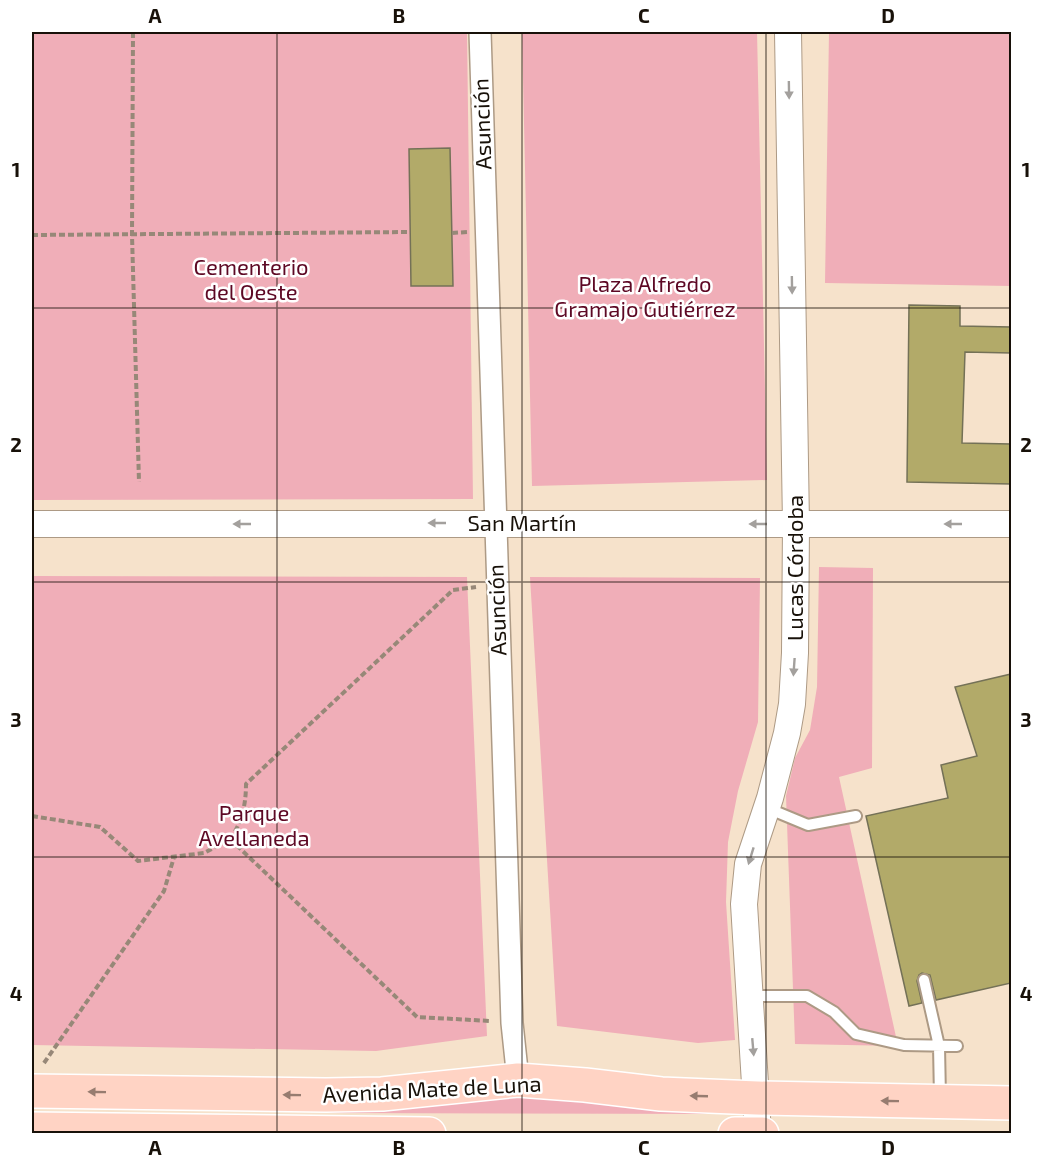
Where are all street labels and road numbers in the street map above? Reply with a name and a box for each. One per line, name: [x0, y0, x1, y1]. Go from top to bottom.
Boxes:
street label: Asunción: [466, 78, 496, 170]
street label: Lucas Córdoba: [781, 495, 807, 641]
street label: San Martín: [468, 509, 576, 535]
street label: Asunción: [481, 564, 511, 656]
street label: Avenida Mate de Luna: [322, 1069, 542, 1107]

